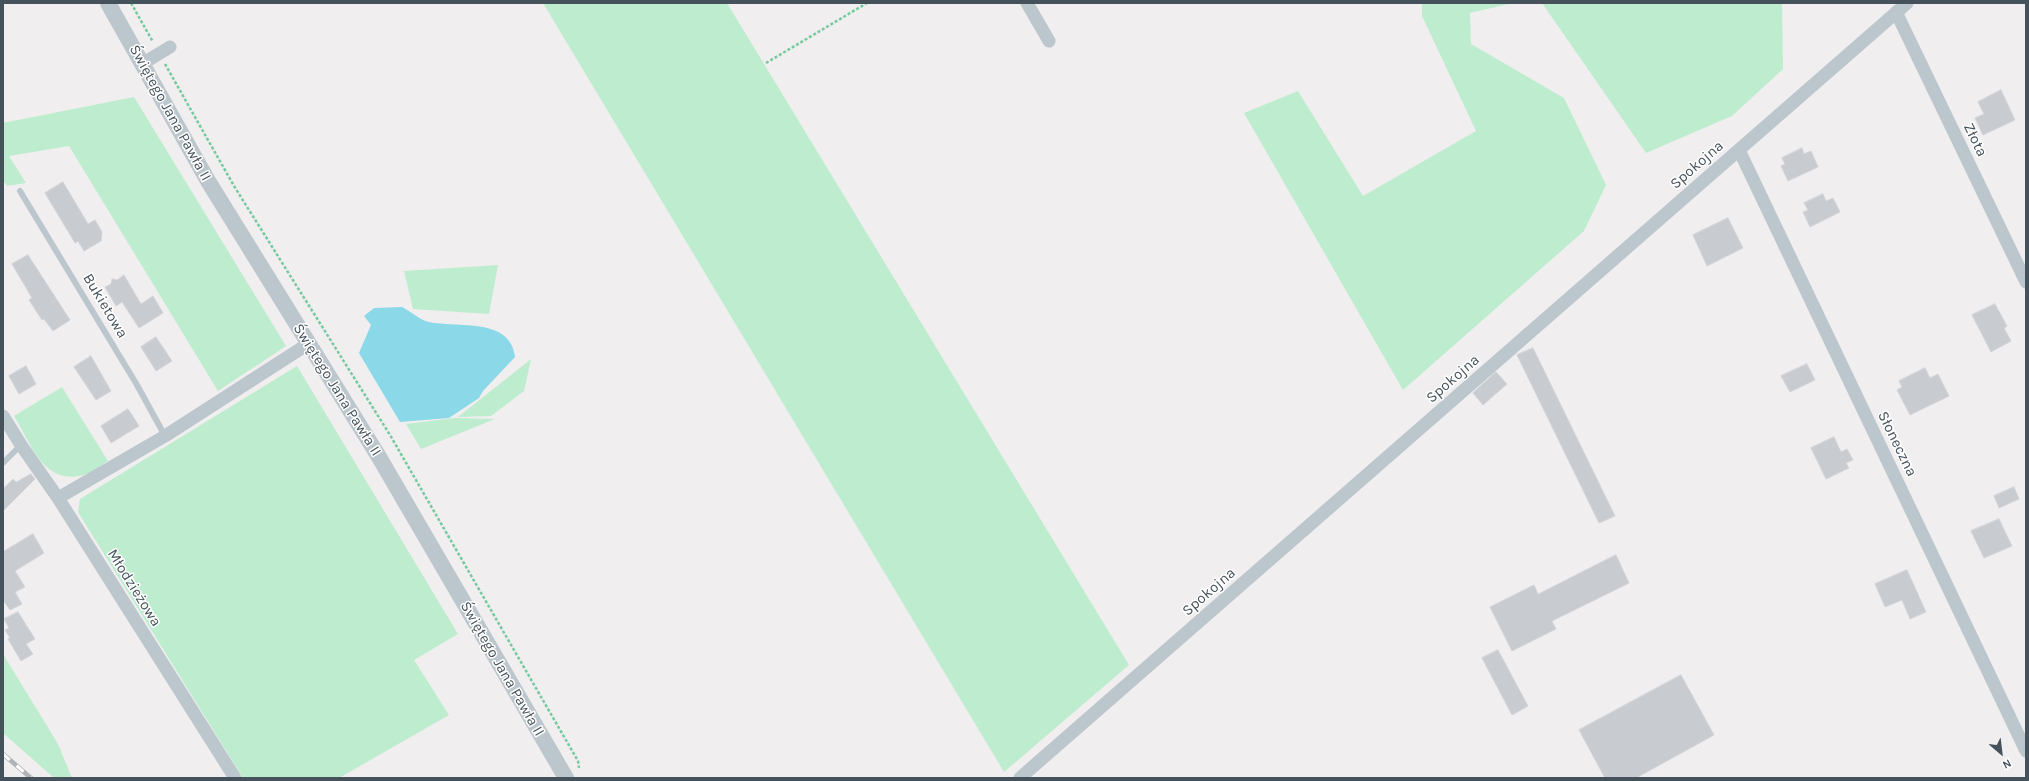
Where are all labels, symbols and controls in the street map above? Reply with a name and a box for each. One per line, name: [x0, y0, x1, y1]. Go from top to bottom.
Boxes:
street label: Świętego Jana Pawła II: [125, 42, 215, 184]
street label: Złota: [1959, 120, 1991, 160]
street label: Spokojna: [1667, 137, 1727, 193]
street label: Bukietowa: [79, 271, 131, 341]
street label: Świętego Jana Pawła II: [289, 320, 385, 460]
street label: Spokojna: [1423, 351, 1483, 407]
street label: Słoneczna: [1873, 408, 1921, 480]
street label: Młodzieżowa: [103, 546, 165, 630]
street label: Spokojna: [1179, 564, 1239, 620]
street label: Świętego Jana Pawła II: [456, 598, 548, 740]
north arrow: [1981, 733, 2021, 773]
text: N: [2000, 756, 2013, 772]

